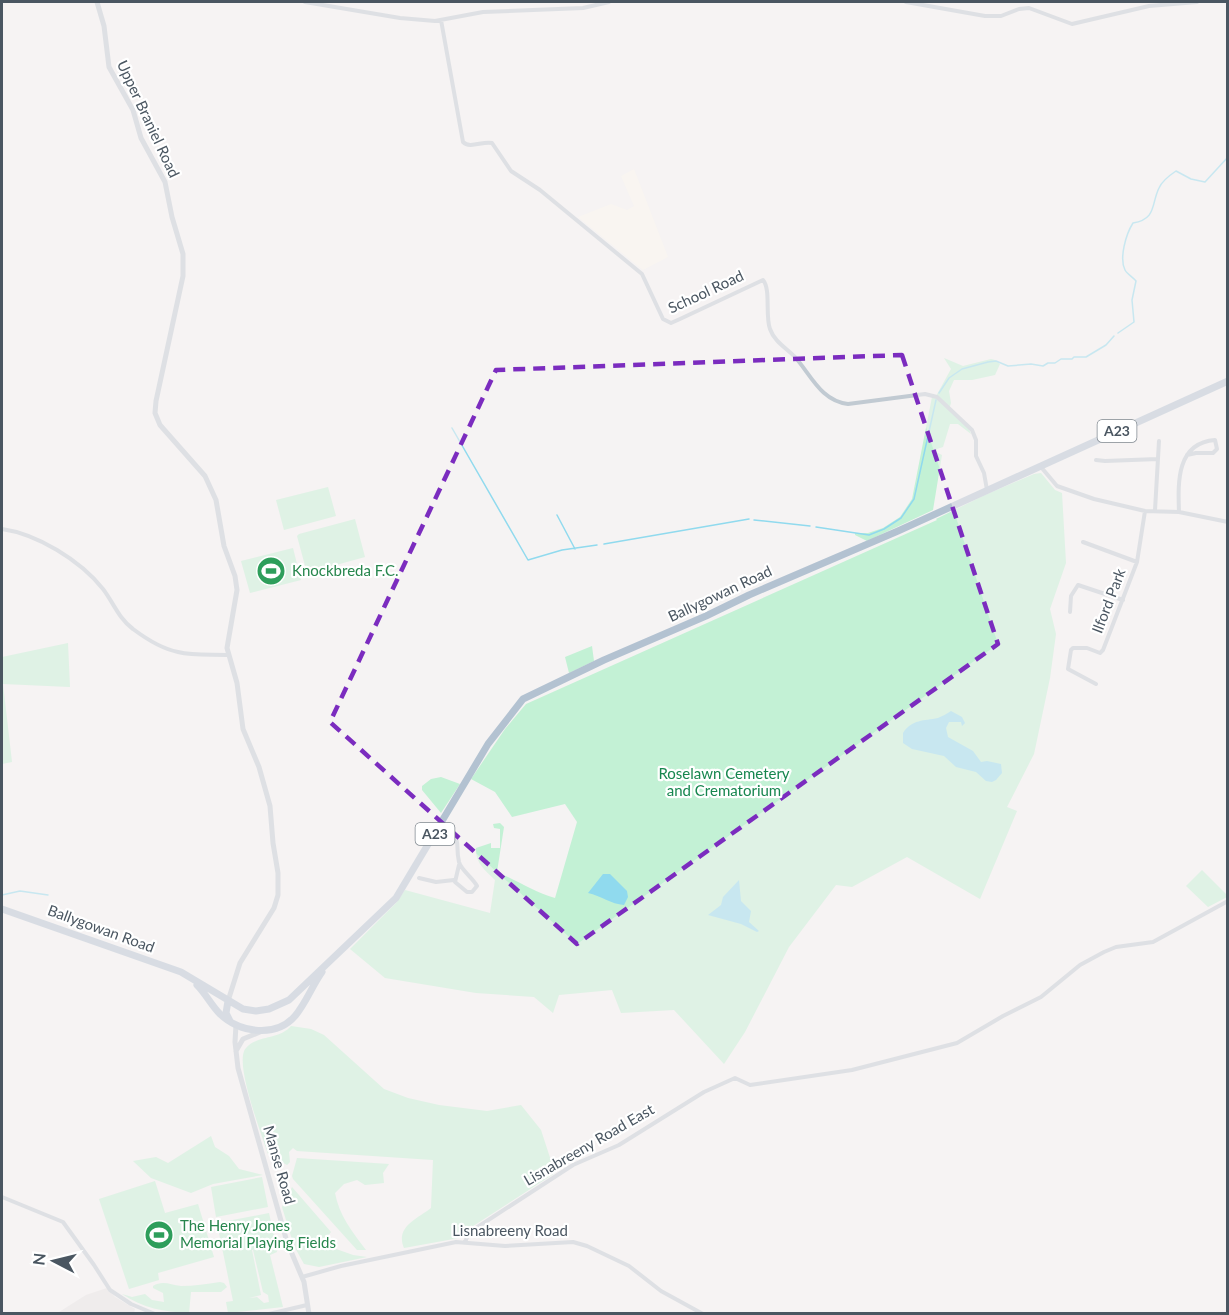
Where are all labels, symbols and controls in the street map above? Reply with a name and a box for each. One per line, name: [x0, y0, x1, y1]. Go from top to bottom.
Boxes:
street label: Upper Braniel Road: [114, 57, 184, 180]
street label: School Road: [665, 266, 746, 316]
road number: A23: [1098, 420, 1136, 442]
sports icon: Knockbreda F.C.: [255, 555, 287, 587]
place label: Knockbreda F.C.: [292, 561, 399, 579]
street label: Ballygowan Road: [665, 561, 774, 625]
street label: Ilford Park: [1088, 565, 1129, 636]
park label: Roselawn Cemetery and Crematorium: [658, 764, 790, 799]
road number: A23: [416, 823, 454, 845]
street label: Ballygowan Road: [45, 900, 157, 956]
street label: Lisnabreeny Road East: [520, 1099, 657, 1189]
street label: Manse Road: [260, 1123, 300, 1206]
place label: The Henry Jones Memorial Playing Fields: [180, 1216, 336, 1251]
sports icon: The Henry Jones Memorial Playing Fields: [143, 1219, 175, 1251]
street label: Lisnabreeny Road: [452, 1221, 568, 1239]
north arrow: [24, 1231, 84, 1291]
text: N: [28, 1252, 49, 1266]

